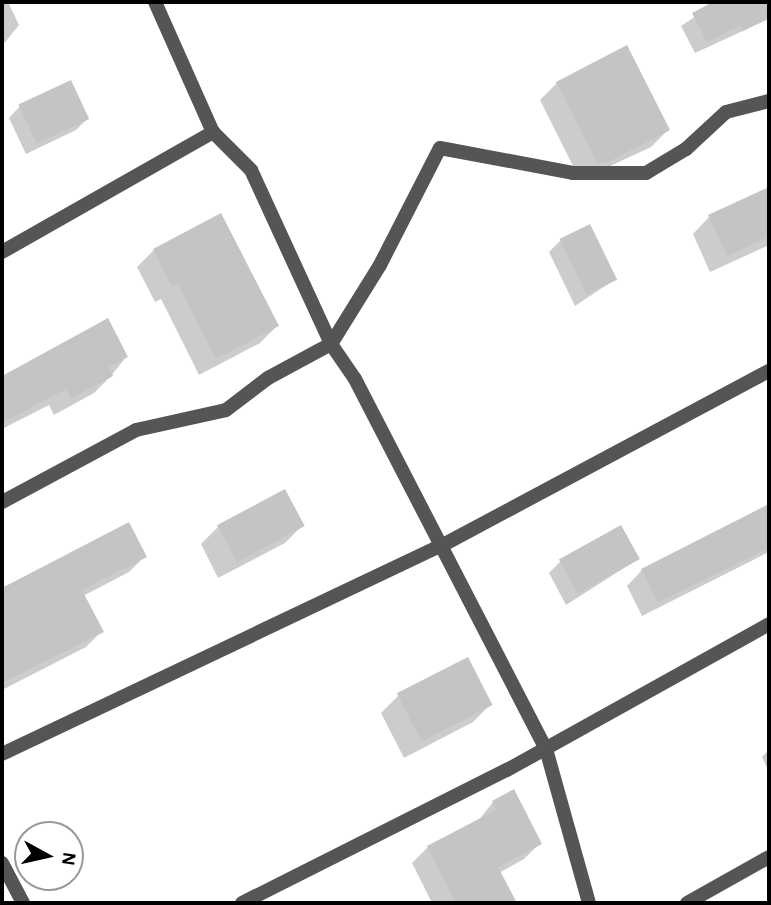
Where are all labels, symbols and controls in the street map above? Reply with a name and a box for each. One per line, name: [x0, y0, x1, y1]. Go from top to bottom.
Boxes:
north arrow: [14, 821, 84, 891]
text: N: [58, 851, 79, 867]

